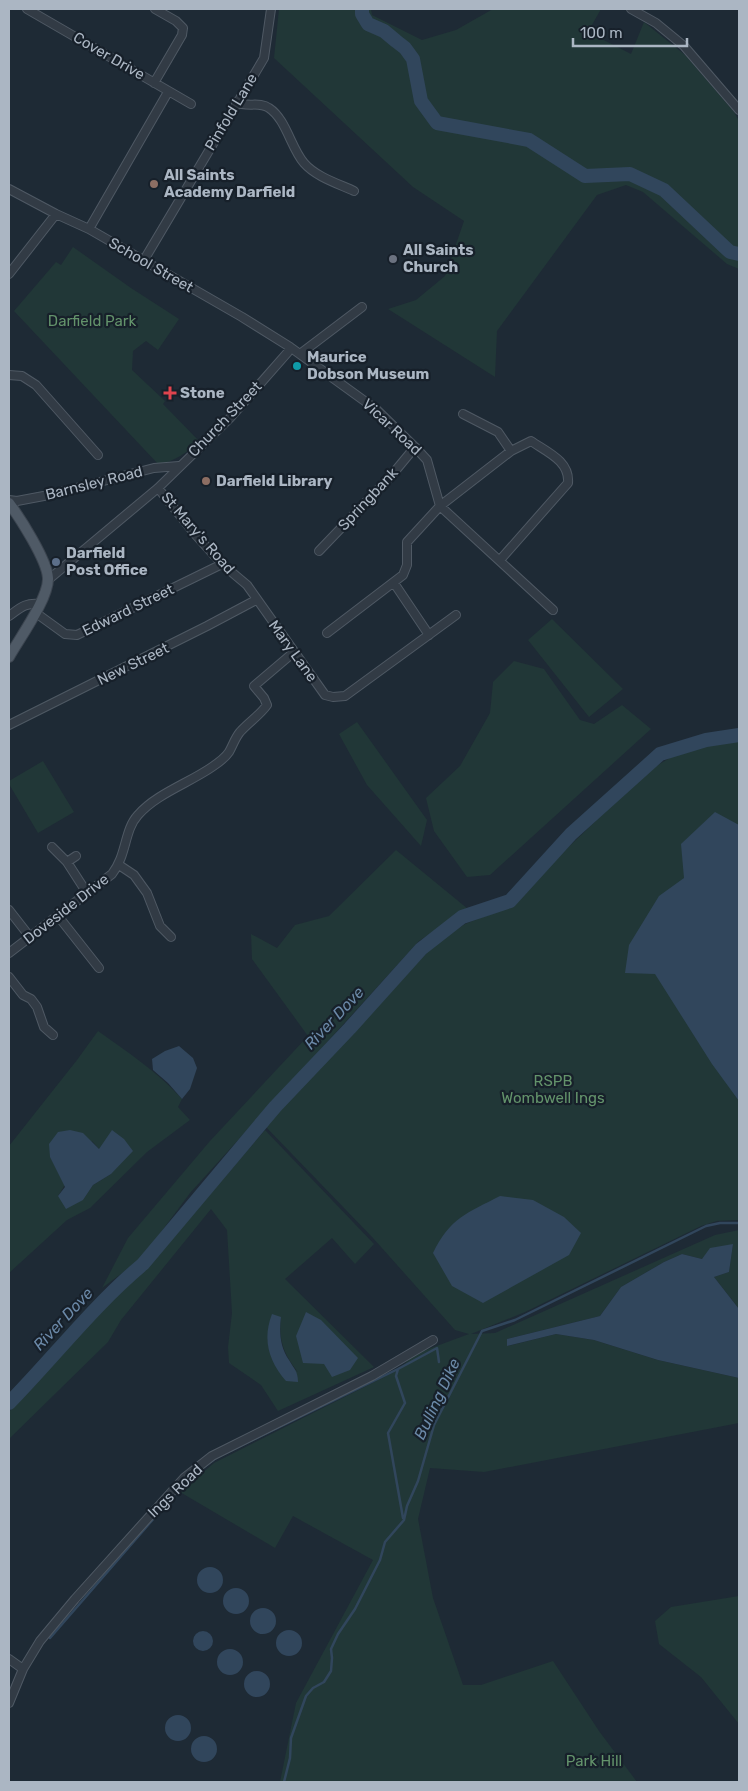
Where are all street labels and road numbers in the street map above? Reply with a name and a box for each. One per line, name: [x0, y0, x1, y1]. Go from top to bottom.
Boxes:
street label: Cover Drive: [70, 28, 148, 84]
street label: Pinfold Lane: [201, 70, 261, 154]
street label: School Street: [106, 234, 197, 297]
street label: Church Street: [184, 377, 266, 461]
street label: Vicar Road: [359, 395, 425, 459]
street label: Barnsley Road: [43, 462, 145, 504]
street label: Springbank: [334, 464, 402, 534]
street label: St Mary's Road: [157, 488, 239, 578]
street label: Edward Street: [79, 580, 177, 640]
street label: Mary Lane: [265, 617, 321, 685]
street label: New Street: [94, 639, 172, 689]
street label: Doveside Drive: [20, 870, 112, 948]
street label: Ings Road: [144, 1461, 206, 1521]

